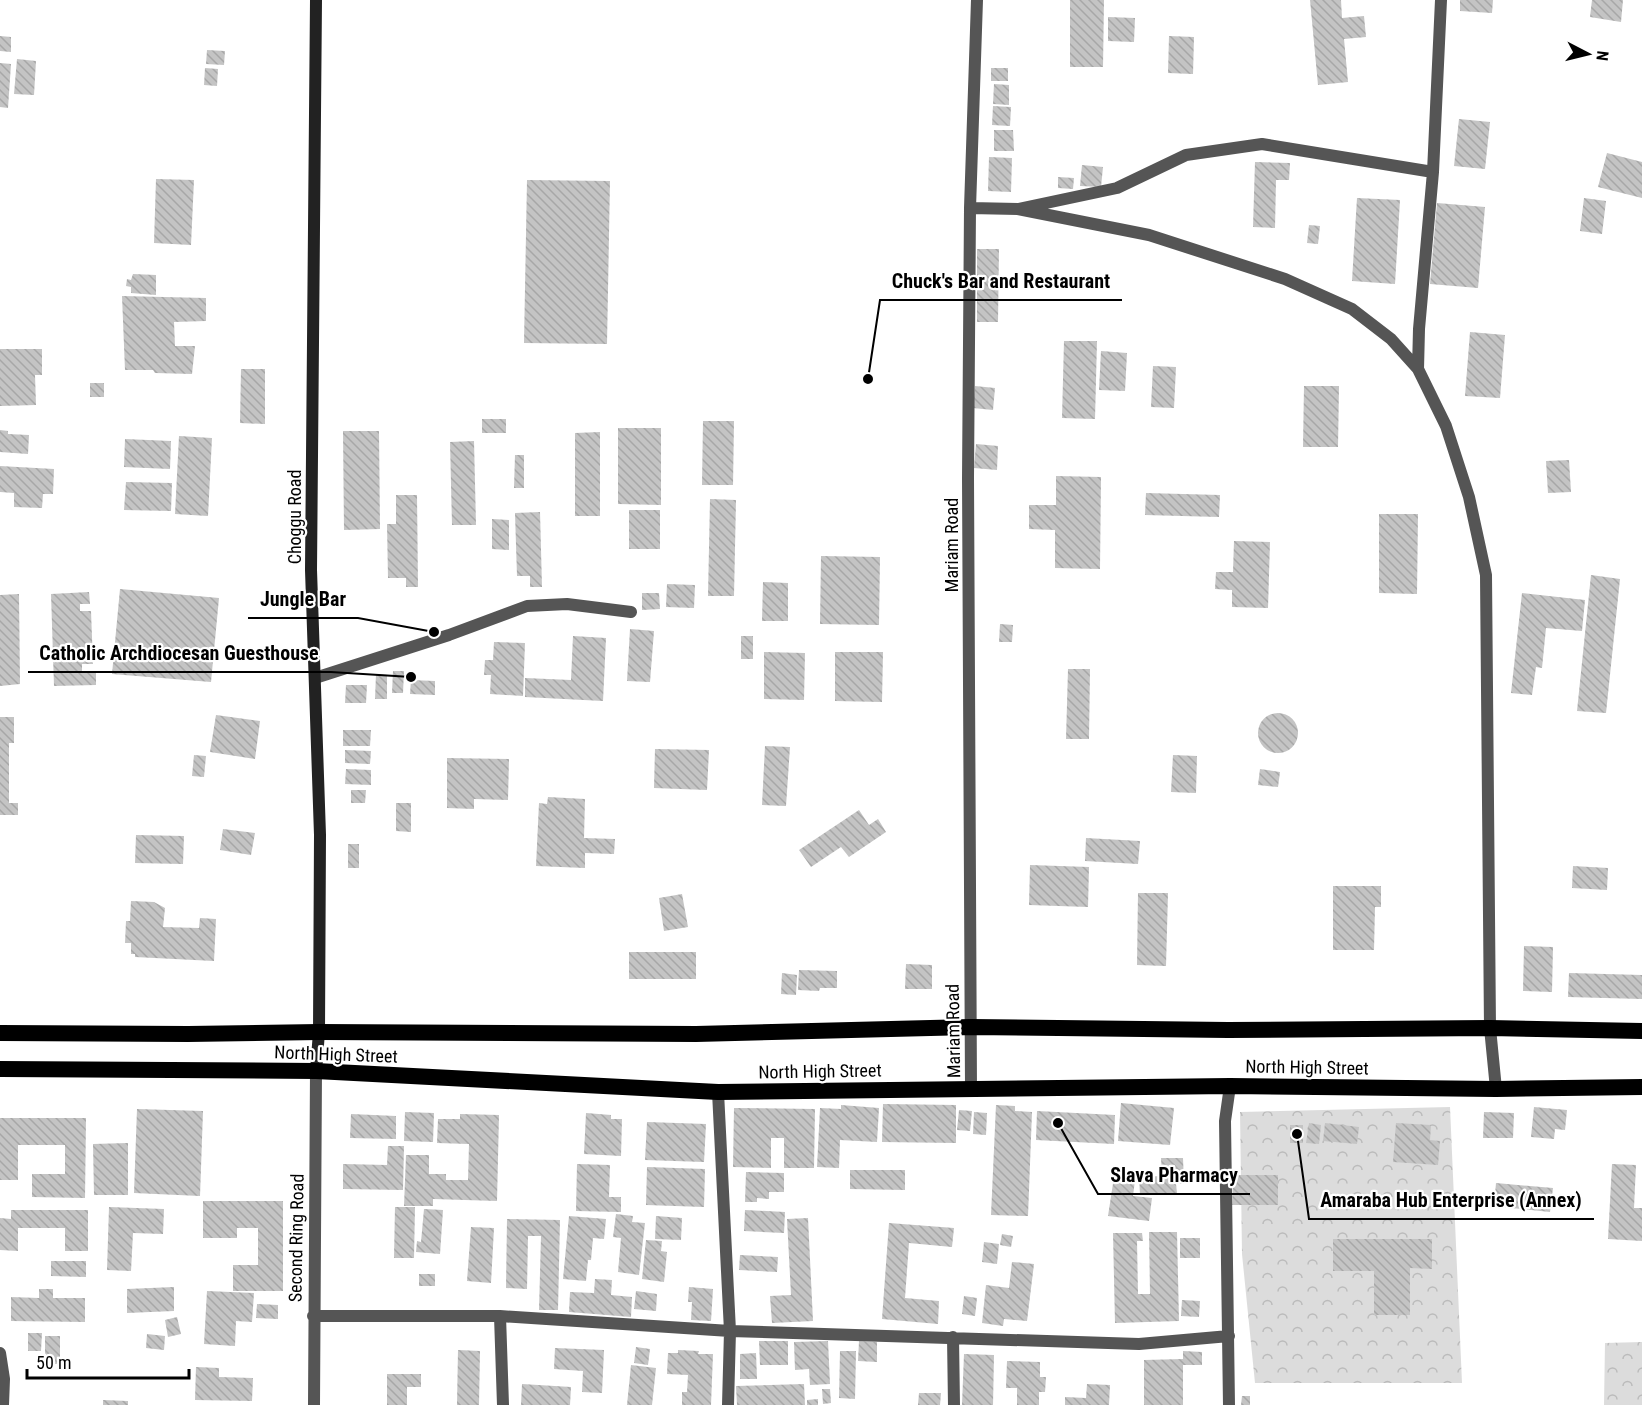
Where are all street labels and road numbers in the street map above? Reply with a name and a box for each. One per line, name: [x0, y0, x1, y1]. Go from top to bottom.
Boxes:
street label: Choggu Road: [284, 470, 305, 564]
street label: Mariam Road: [941, 498, 962, 592]
street label: Mariam Road: [942, 984, 964, 1078]
street label: North High Street: [274, 1041, 398, 1067]
street label: North High Street: [1245, 1055, 1369, 1079]
street label: North High Street: [758, 1059, 882, 1083]
street label: Second Ring Road: [284, 1174, 308, 1302]

